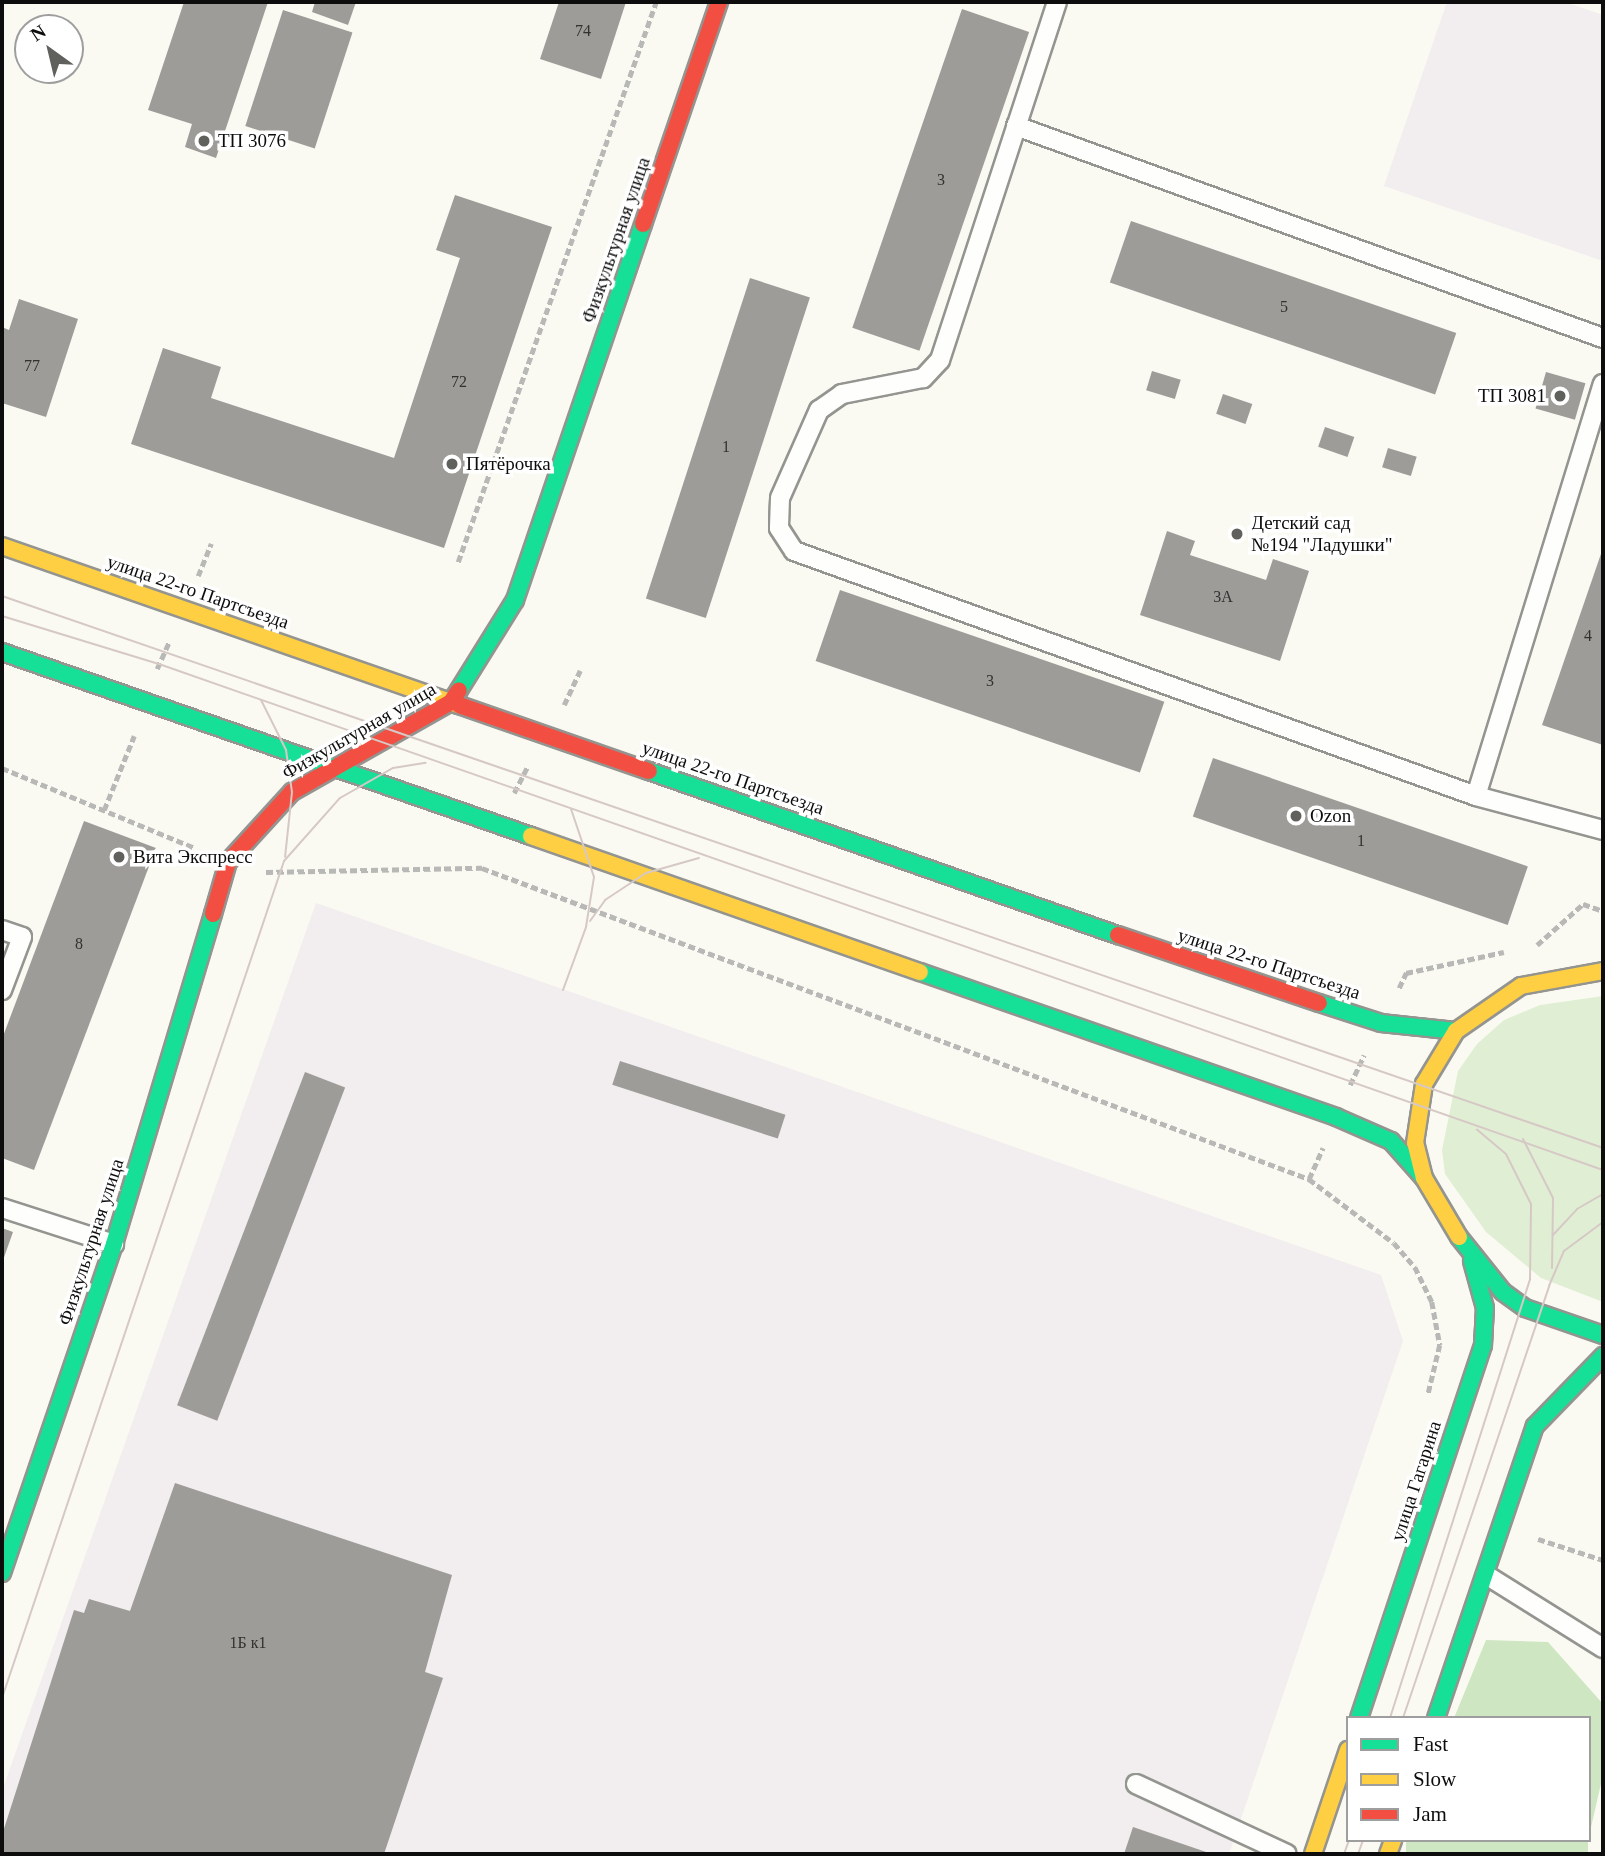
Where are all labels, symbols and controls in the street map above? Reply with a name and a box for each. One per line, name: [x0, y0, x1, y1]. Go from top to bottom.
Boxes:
north arrow: [14, 14, 84, 84]
text: N: [27, 20, 50, 45]
house number: 74: [575, 21, 591, 41]
place label: ТП 3076: [218, 130, 286, 152]
marker: ТП 3076: [196, 133, 212, 149]
street label: Физкультурная улица: [577, 154, 655, 326]
house number: 3: [937, 170, 945, 190]
house number: 5: [1280, 297, 1288, 317]
house number: 77: [24, 356, 40, 376]
house number: 72: [451, 372, 467, 392]
place label: ТП 3081: [1478, 385, 1546, 407]
marker: ТП 3081: [1552, 388, 1568, 404]
house number: 1: [722, 437, 730, 457]
place label: Пятёрочка: [466, 453, 551, 475]
marker: Пятёрочка: [444, 456, 460, 472]
place label: Детский сад №194 "Ладушки": [1251, 512, 1392, 556]
marker: Детский сад №194 "Ладушки": [1229, 526, 1245, 542]
street label: улица 22-го Партсъезда: [104, 550, 292, 634]
house number: 3А: [1213, 587, 1233, 607]
house number: 4: [1584, 626, 1592, 646]
house number: 3: [986, 671, 994, 691]
street label: Физкультурная улица: [278, 678, 440, 784]
street label: улица 22-го Партсъезда: [639, 736, 827, 820]
place label: Ozon: [1310, 805, 1351, 827]
marker: Ozon: [1288, 808, 1304, 824]
house number: 1: [1357, 831, 1365, 851]
place label: Вита Экспресс: [133, 846, 253, 868]
marker: Вита Экспресс: [111, 849, 127, 865]
street label: улица 22-го Партсъезда: [1175, 924, 1363, 1004]
house number: 8: [75, 934, 83, 954]
street label: Физкультурная улица: [53, 1156, 129, 1328]
street label: улица Гагарина: [1386, 1418, 1446, 1544]
house number: 1Б к1: [230, 1633, 266, 1653]
legend: [1346, 1716, 1591, 1842]
text: Fast: [1413, 1732, 1448, 1756]
text: Slow: [1413, 1767, 1456, 1791]
text: Jam: [1413, 1802, 1447, 1826]

